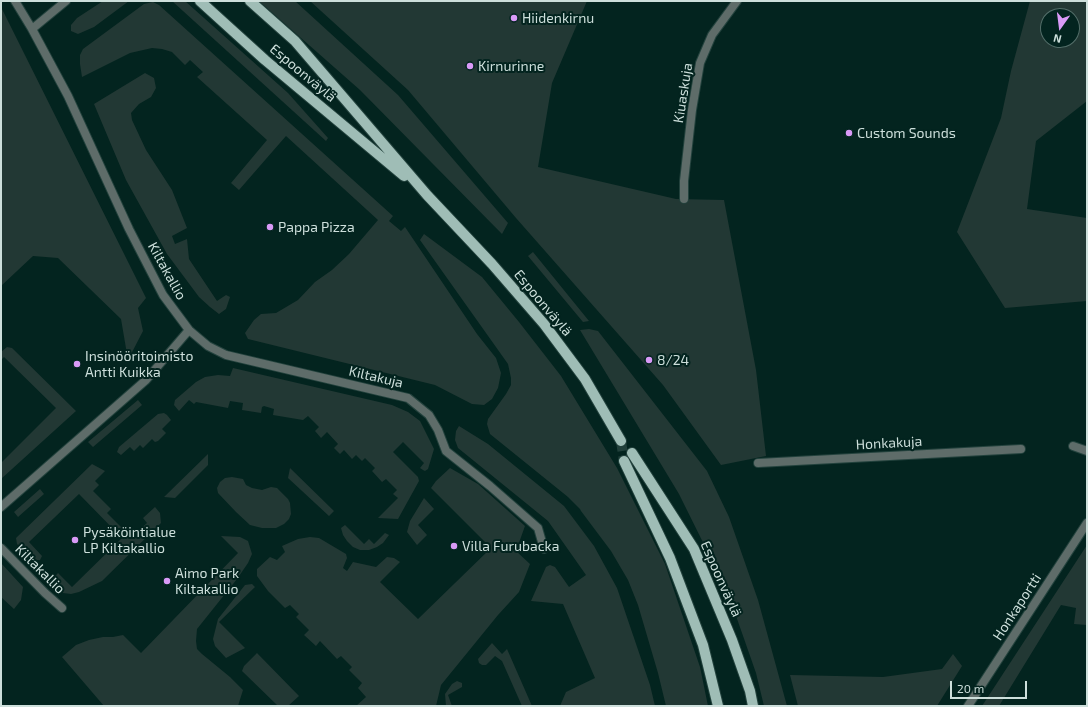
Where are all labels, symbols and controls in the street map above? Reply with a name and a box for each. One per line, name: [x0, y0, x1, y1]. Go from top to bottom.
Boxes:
north arrow: [1040, 8, 1080, 48]
place label: Hiidenkirnu: [522, 10, 594, 26]
marker: Hiidenkirnu: [509, 13, 519, 23]
text: N: [1052, 32, 1063, 46]
street label: Espoonväylä: [266, 40, 340, 106]
place label: Kirnurinne: [478, 58, 544, 74]
marker: Kirnurinne: [465, 61, 475, 71]
street label: Kiuaskuja: [670, 62, 696, 124]
place label: Custom Sounds: [857, 125, 956, 141]
marker: Custom Sounds: [844, 128, 854, 138]
place label: Pappa Pizza: [278, 219, 355, 235]
marker: Pappa Pizza: [265, 222, 275, 232]
street label: Kiltakallio: [144, 239, 190, 303]
street label: Espoonväylä: [510, 266, 576, 340]
place label: Insinööritoimisto Antti Kuikka: [85, 348, 193, 380]
place label: 8/24: [657, 352, 689, 368]
marker: 8/24: [644, 355, 654, 365]
marker: Insinööritoimisto Antti Kuikka: [72, 359, 82, 369]
street label: Kiltakuja: [347, 363, 405, 391]
street label: Honkakuja: [855, 433, 923, 453]
place label: Pysäköintialue LP Kiltakallio: [83, 524, 176, 556]
marker: Pysäköintialue LP Kiltakallio: [70, 535, 80, 545]
place label: Villa Furubacka: [462, 538, 559, 554]
street label: Espoonväylä: [697, 538, 745, 620]
street label: Kiltakallio: [12, 541, 68, 597]
marker: Villa Furubacka: [449, 541, 459, 551]
place label: Aimo Park Kiltakallio: [175, 565, 239, 598]
street label: Honkaportti: [989, 571, 1045, 643]
marker: Aimo Park Kiltakallio: [162, 576, 172, 586]
scale bar: [952, 673, 1029, 699]
text: 20 m: [957, 681, 984, 695]

